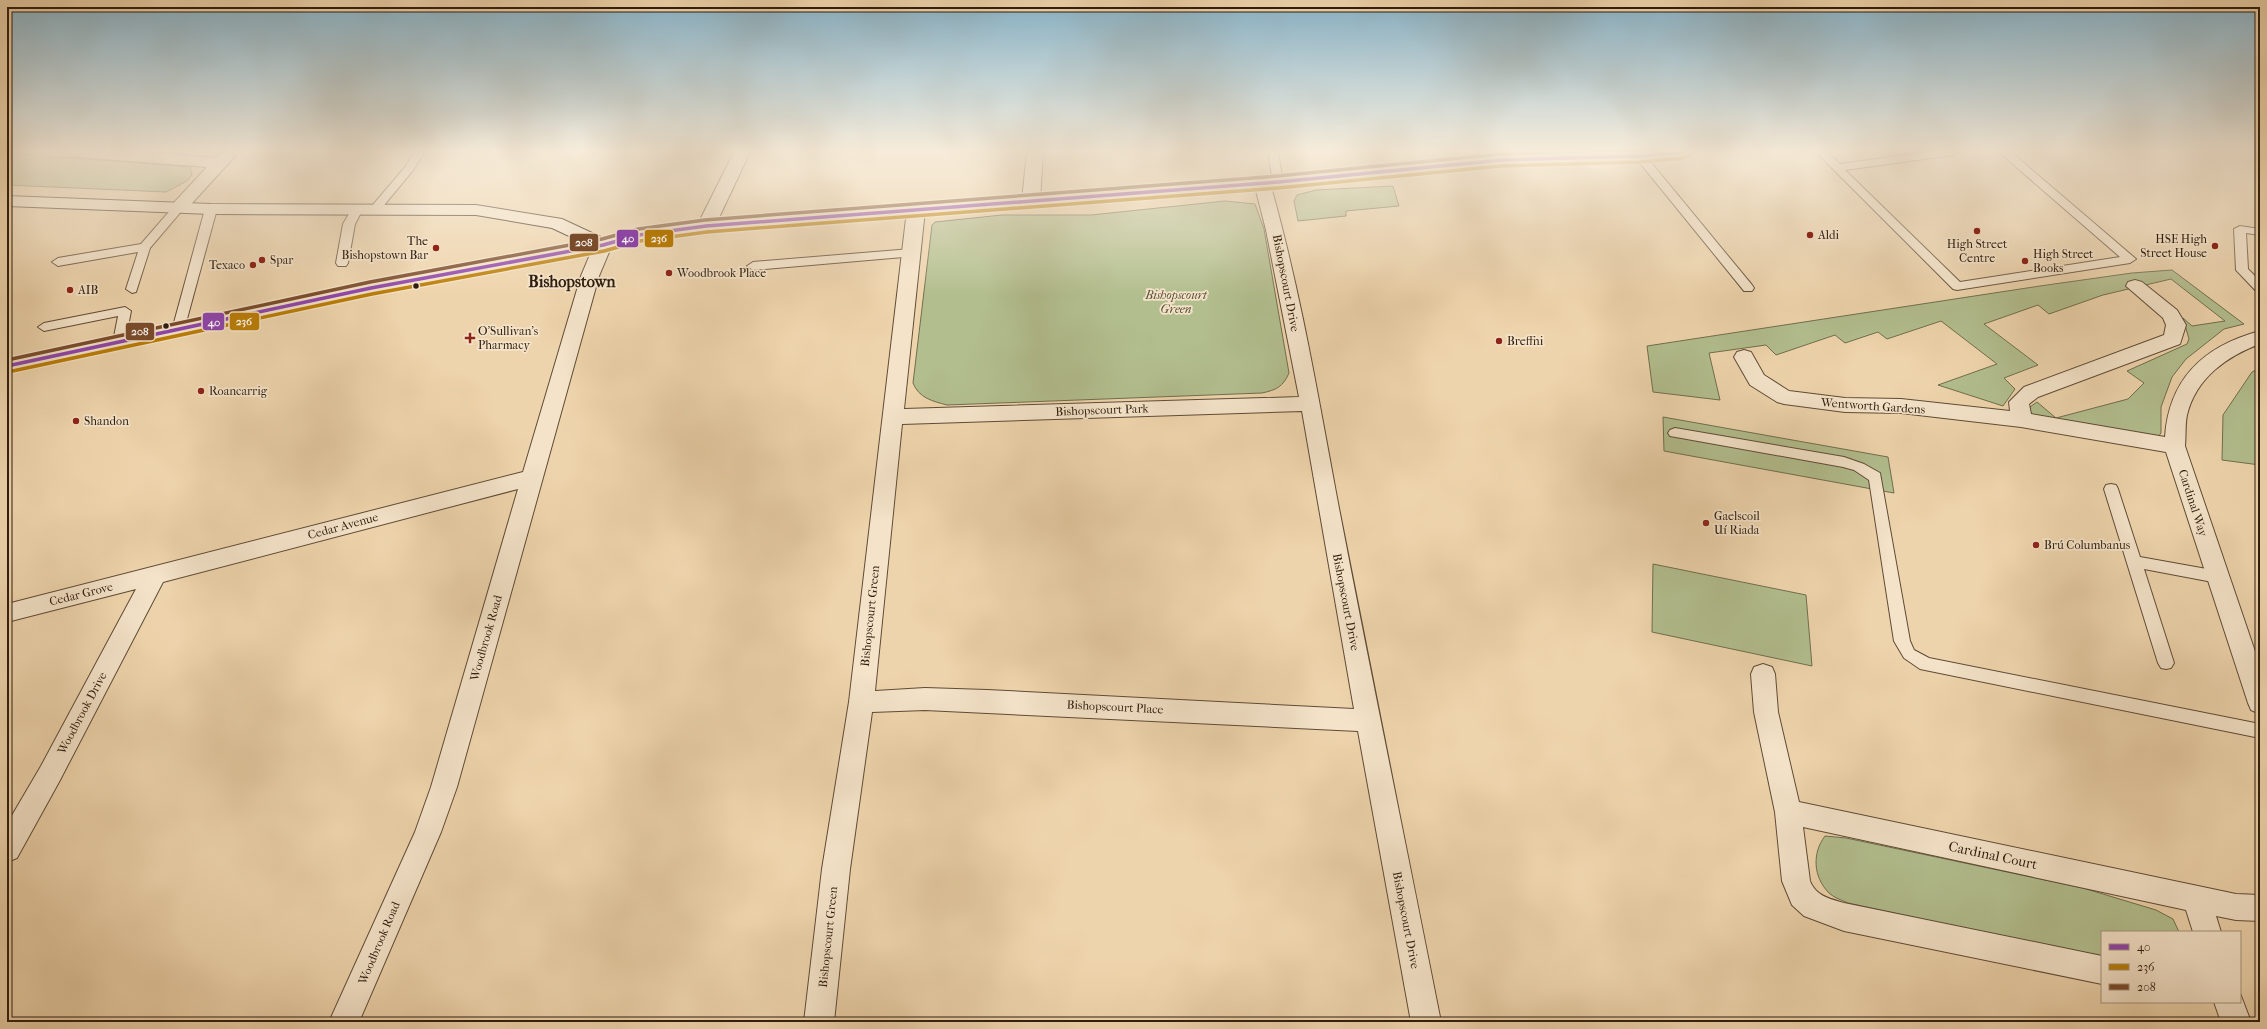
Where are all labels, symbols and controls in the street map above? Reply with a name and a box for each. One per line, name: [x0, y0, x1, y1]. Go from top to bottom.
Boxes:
marker: High Street Centre: [1972, 226, 1982, 236]
place label: Aldi: [1817, 228, 1840, 242]
line badge: 40: [616, 229, 639, 248]
line badge: 236: [644, 229, 674, 248]
marker: Aldi: [1805, 230, 1815, 240]
text: 40: [621, 232, 634, 245]
text: 236: [651, 232, 668, 245]
place label: HSE High Street House: [2140, 232, 2207, 260]
line badge: 208: [569, 233, 599, 252]
street label: Bishopscourt Drive: [1270, 233, 1302, 333]
place label: The Bishopstown Bar: [341, 234, 429, 262]
text: 208: [575, 236, 593, 249]
place label: High Street Centre: [1947, 237, 2008, 265]
marker: HSE High Street House: [2210, 241, 2220, 251]
marker: The Bishopstown Bar: [431, 243, 441, 253]
place label: High Street Books: [2033, 247, 2094, 275]
place label: Spar: [270, 253, 294, 267]
marker: Spar: [257, 255, 267, 265]
marker: High Street Books: [2020, 256, 2030, 266]
place label: Texaco: [209, 258, 245, 272]
marker: Texaco: [248, 260, 258, 270]
place label: Woodbrook Place: [676, 266, 766, 280]
marker: Woodbrook Place: [664, 268, 674, 278]
district label: Bishopstown: [528, 272, 616, 292]
unlabelled marker: [411, 281, 421, 291]
place label: AIB: [77, 283, 98, 297]
marker: AIB: [65, 285, 75, 295]
park label: Bishopscourt Green: [1144, 288, 1208, 316]
line badge: 40: [202, 312, 225, 331]
line badge: 236: [229, 312, 260, 331]
text: 236: [236, 315, 253, 328]
text: 40: [207, 316, 220, 329]
unlabelled marker: [161, 321, 171, 331]
line badge: 208: [125, 322, 155, 341]
place label: O'Sullivan's Pharmacy: [478, 324, 539, 352]
text: 208: [131, 325, 149, 338]
marker: O'Sullivan's Pharmacy: [465, 333, 475, 343]
place label: Breffni: [1507, 334, 1544, 348]
marker: Breffni: [1494, 336, 1504, 346]
place label: Roancarrig: [209, 384, 268, 398]
marker: Roancarrig: [196, 386, 206, 396]
street label: Wentworth Gardens: [1819, 395, 1926, 417]
street label: Bishopscourt Park: [1055, 401, 1150, 419]
place label: Shandon: [84, 414, 129, 428]
marker: Shandon: [71, 416, 81, 426]
street label: Cardinal Way: [2176, 468, 2211, 539]
place label: Gaelscoil Uí Riada: [1714, 509, 1761, 537]
street label: Cedar Avenue: [306, 510, 380, 542]
marker: Gaelscoil Uí Riada: [1701, 518, 1711, 528]
place label: Brú Columbanus: [2044, 538, 2131, 552]
marker: Brú Columbanus: [2031, 540, 2041, 550]
street label: Bishopscourt Drive: [1330, 552, 1362, 652]
street label: Bishopscourt Green: [858, 565, 882, 667]
street label: Cedar Grove: [48, 579, 114, 609]
street label: Woodbrook Road: [467, 593, 505, 683]
street label: Woodbrook Drive: [54, 669, 110, 757]
street label: Bishopscourt Place: [1066, 697, 1164, 717]
street label: Cardinal Court: [1947, 838, 2039, 873]
street label: Bishopscourt Drive: [1390, 870, 1422, 970]
street label: Bishopscourt Green: [816, 886, 840, 988]
street label: Woodbrook Road: [355, 899, 403, 987]
legend: [2101, 931, 2241, 1003]
text: 40: [2137, 940, 2151, 954]
text: 236: [2137, 960, 2155, 974]
text: 208: [2137, 980, 2156, 994]

